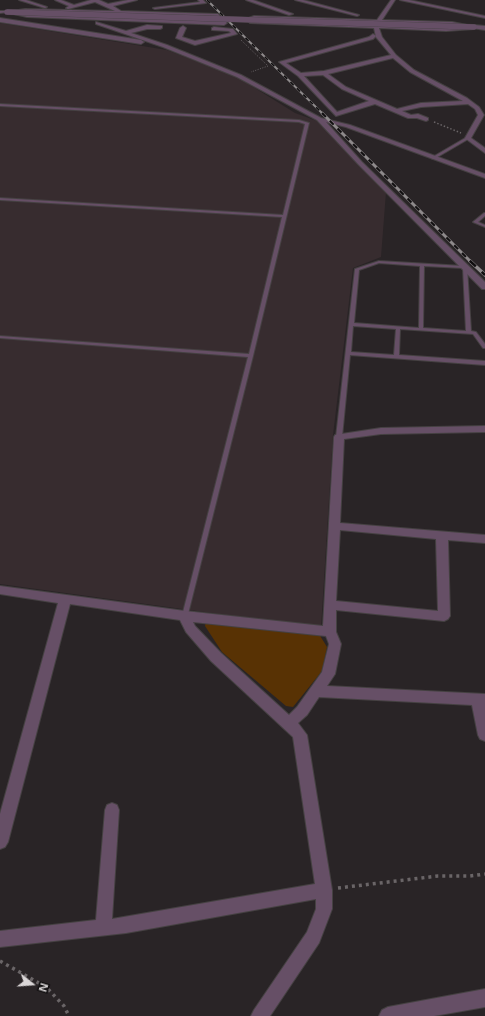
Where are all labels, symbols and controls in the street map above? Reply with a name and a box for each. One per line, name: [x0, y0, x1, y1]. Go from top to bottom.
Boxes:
north arrow: [12, 964, 52, 1004]
text: N: [35, 981, 52, 994]

